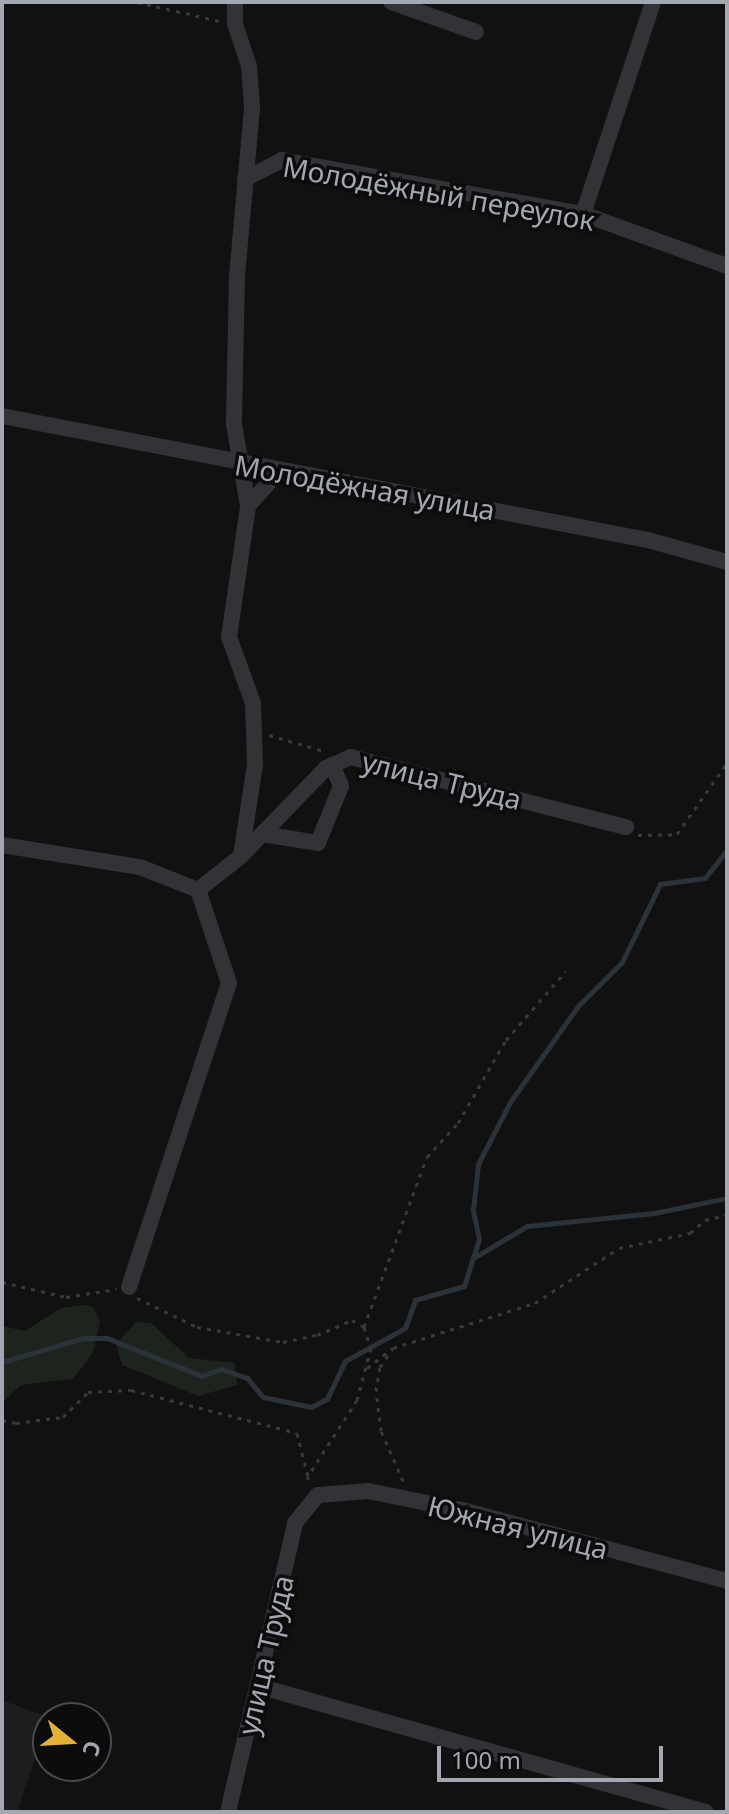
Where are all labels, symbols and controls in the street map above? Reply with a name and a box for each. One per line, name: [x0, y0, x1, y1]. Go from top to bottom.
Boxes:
street label: Молодёжный переулок: [281, 149, 597, 237]
street label: Молодёжная улица: [232, 448, 498, 526]
street label: улица Труда: [359, 744, 525, 816]
street label: Южная улица: [424, 1488, 612, 1566]
street label: улица Труда: [230, 1572, 300, 1738]
north arrow: [32, 1702, 112, 1782]
scale bar: [441, 1730, 667, 1780]
text: С: [76, 1737, 109, 1760]
text: 100 m: [451, 1743, 521, 1776]

